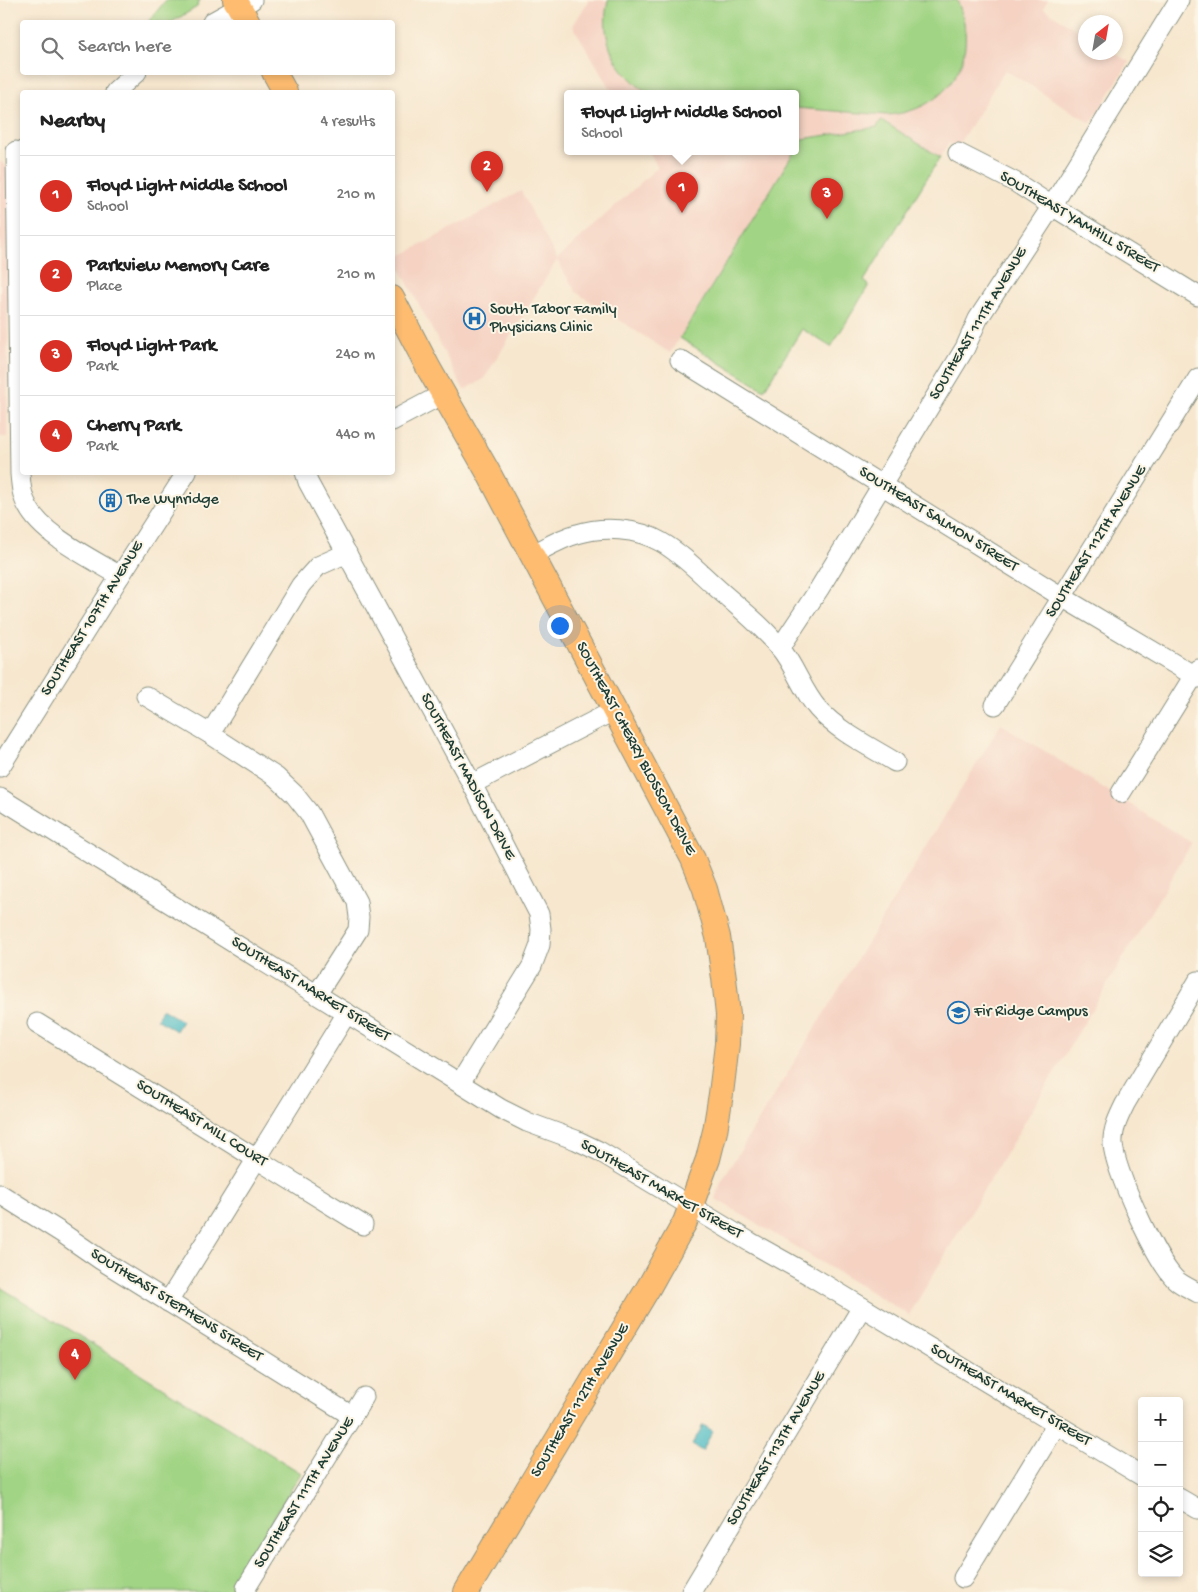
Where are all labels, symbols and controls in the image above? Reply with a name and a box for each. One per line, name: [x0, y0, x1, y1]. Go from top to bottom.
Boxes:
north arrow: [1078, 15, 1123, 60]
search box: [20, 20, 395, 75]
icon: search: [38, 34, 66, 62]
text: Search here: [78, 36, 172, 59]
popup: [564, 90, 799, 155]
text: Floyd Light Middle School: [581, 102, 782, 125]
text: Nearby: [40, 110, 105, 135]
text: 4 results: [320, 113, 375, 132]
text: School: [581, 125, 623, 144]
pin: 2: [471, 151, 503, 192]
street label: SOUTHEAST YAMHILL STREET: [996, 168, 1163, 279]
pin: 1: [666, 172, 698, 213]
text: Floyd Light Middle School: [87, 175, 288, 198]
pin: 3: [811, 178, 843, 219]
text: 1: [53, 186, 59, 205]
text: 210 m: [336, 186, 375, 205]
text: School: [87, 198, 129, 217]
street label: SOUTHEAST 111TH AVENUE: [926, 243, 1033, 404]
text: Parkview Memory Care: [87, 255, 269, 278]
text: 2: [52, 266, 60, 285]
text: 210 m: [336, 266, 375, 285]
text: Place: [87, 278, 122, 297]
place label: South Tabor Family Physicians Clinic: [489, 301, 617, 338]
hospital icon: South Tabor Family Physicians Clinic: [462, 307, 486, 331]
text: Floyd Light Park: [87, 335, 216, 358]
text: 3: [52, 346, 60, 365]
text: 240 m: [335, 346, 375, 365]
text: Park: [87, 358, 118, 377]
text: Cherry Park: [87, 415, 181, 438]
text: 4: [52, 426, 60, 445]
text: 440 m: [336, 426, 375, 445]
text: Park: [87, 438, 118, 457]
street label: SOUTHEAST 112TH AVENUE: [1042, 461, 1152, 622]
street label: SOUTHEAST SALMON STREET: [855, 463, 1022, 577]
building icon: The Wynridge: [99, 488, 123, 512]
place label: The Wynridge: [126, 491, 219, 510]
street label: SOUTHEAST 107TH AVENUE: [37, 537, 149, 700]
your location: [547, 613, 573, 639]
street label: SOUTHEAST CHERRY BLOSSOM DRIVE: [571, 639, 700, 860]
street label: SOUTHEAST MADISON DRIVE: [415, 690, 520, 864]
street label: SOUTHEAST MARKET STREET: [227, 933, 394, 1047]
school or university icon: Fir Ridge Campus: [946, 1000, 970, 1024]
place label: Fir Ridge Campus: [973, 1003, 1089, 1022]
street label: SOUTHEAST MILL COURT: [132, 1076, 271, 1172]
street label: SOUTHEAST MARKET STREET: [577, 1136, 746, 1245]
street label: SOUTHEAST STEPHENS STREET: [86, 1245, 266, 1367]
street label: SOUTHEAST 112TH AVENUE: [527, 1320, 635, 1481]
pin: 4: [59, 1339, 91, 1380]
street label: SOUTHEAST MARKET STREET: [926, 1340, 1094, 1452]
street label: SOUTHEAST 113TH AVENUE: [723, 1368, 831, 1530]
map controls: [1138, 1397, 1183, 1577]
button: +: [1138, 1397, 1183, 1442]
street label: SOUTHEAST 111TH AVENUE: [251, 1413, 360, 1572]
button: −: [1138, 1442, 1183, 1487]
button: locate: [1138, 1487, 1183, 1532]
button: layers: [1138, 1532, 1183, 1577]

